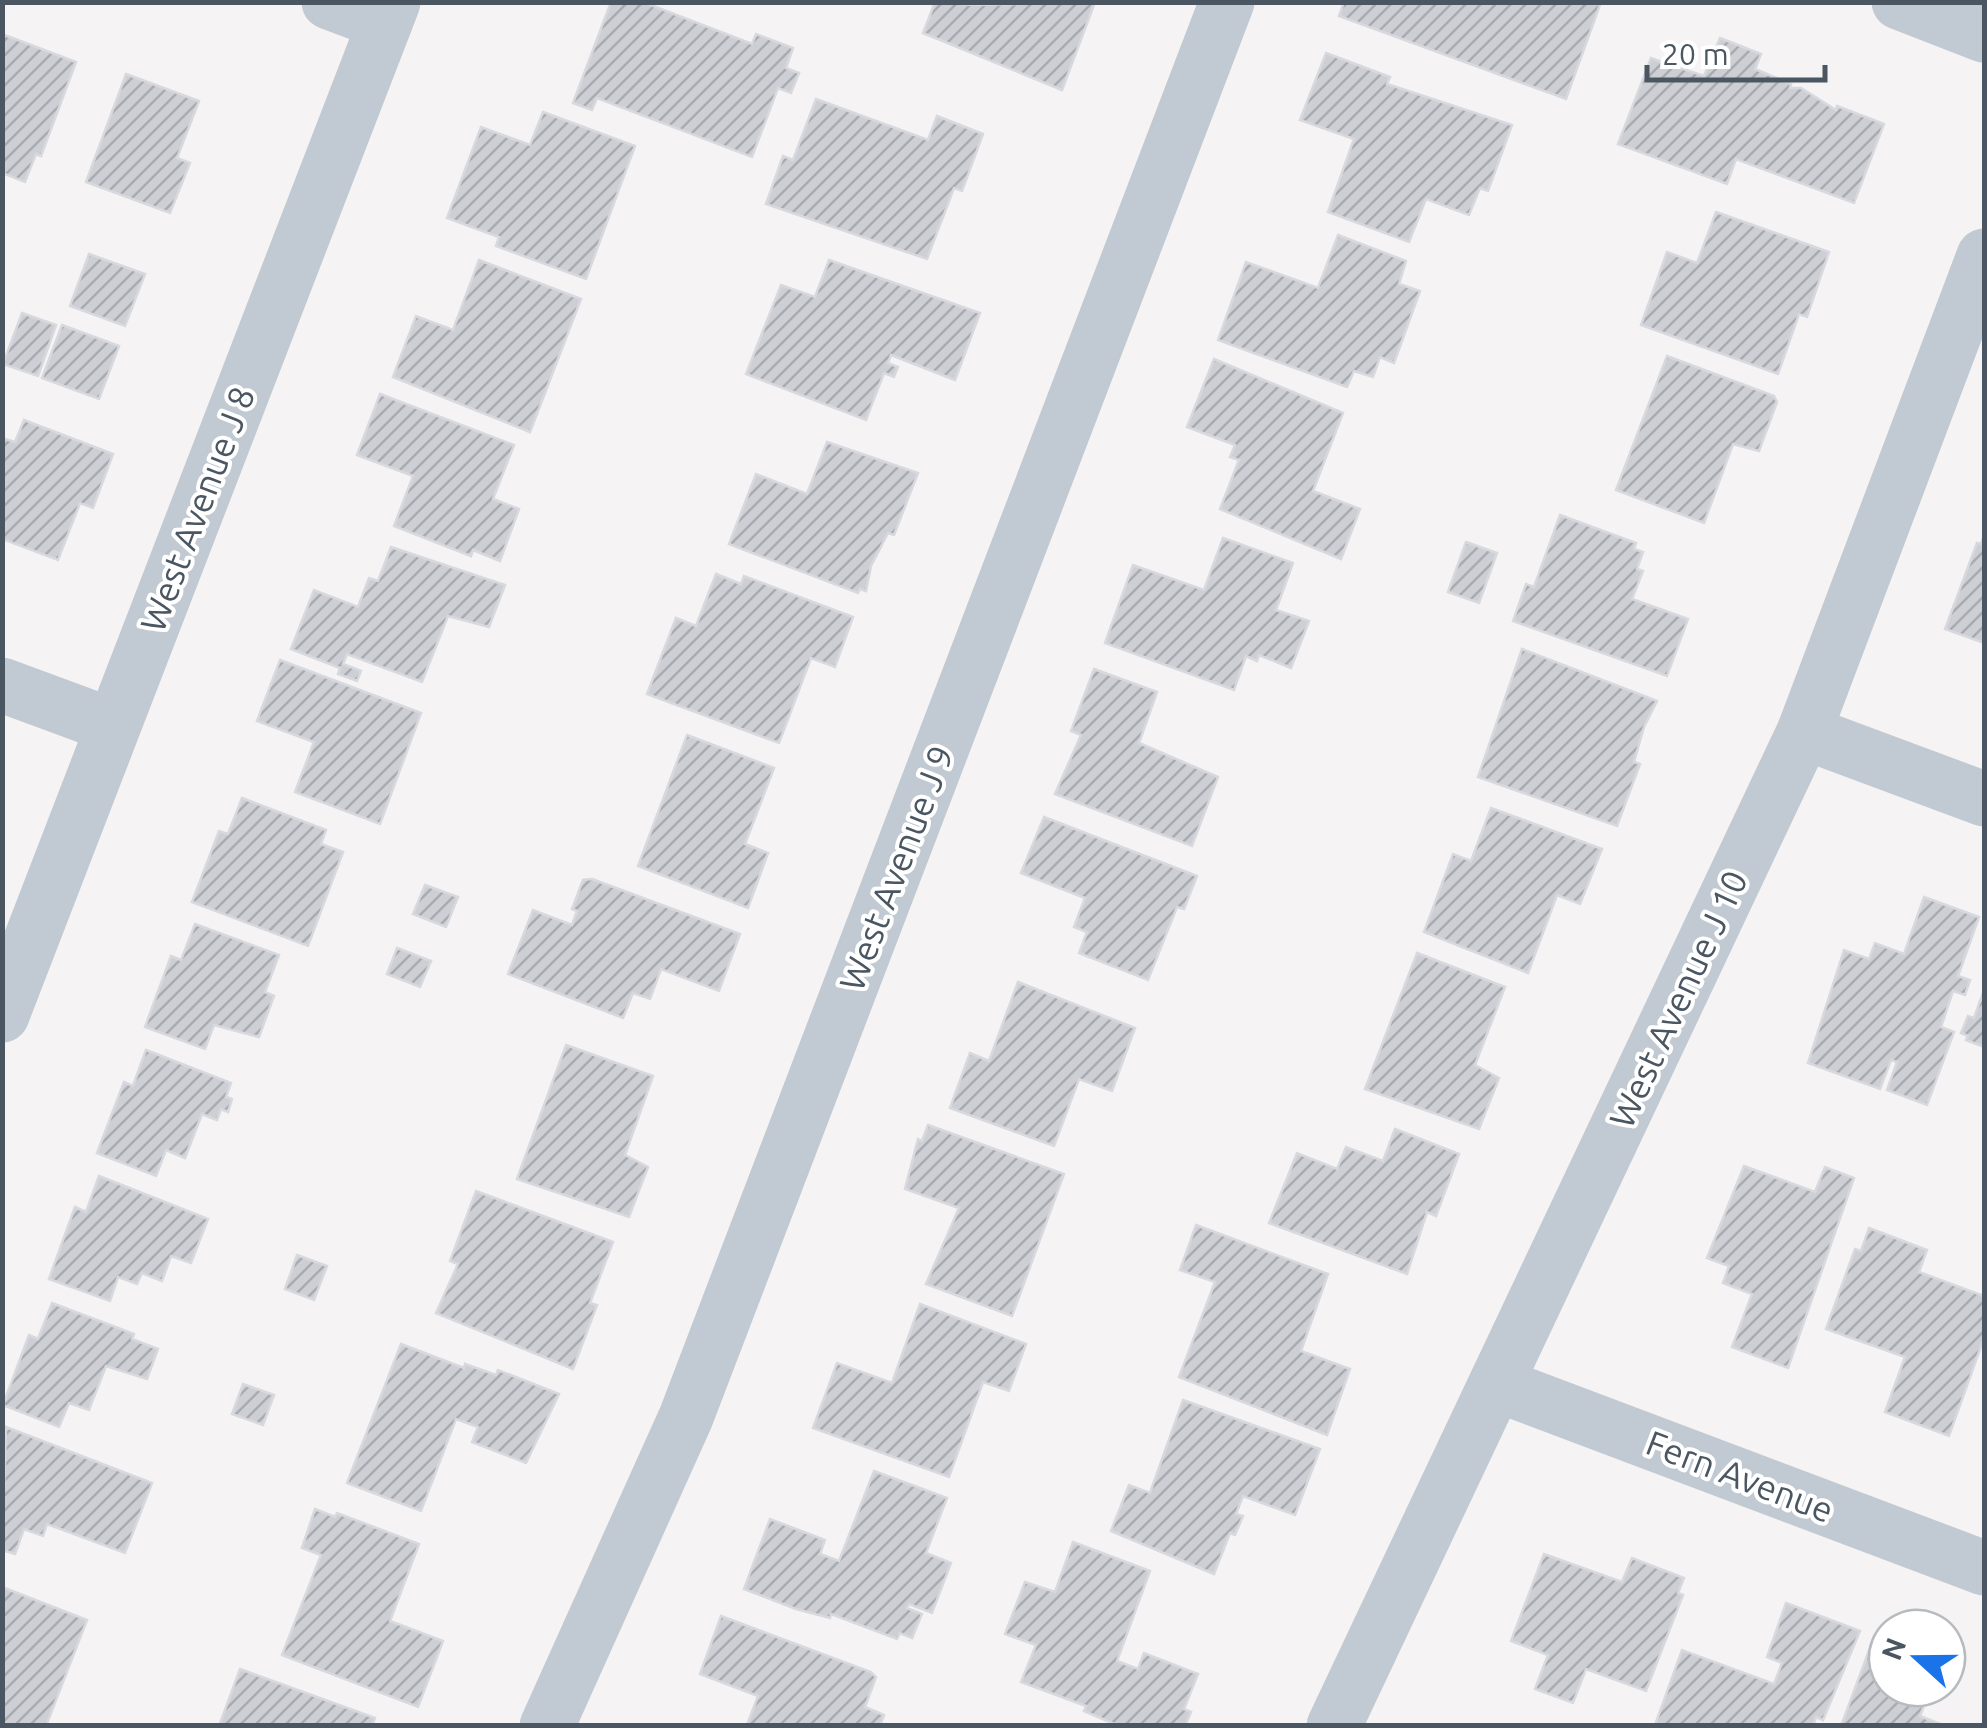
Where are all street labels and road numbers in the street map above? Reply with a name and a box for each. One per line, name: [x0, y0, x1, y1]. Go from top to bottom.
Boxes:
street label: West Avenue J 8: [132, 381, 262, 637]
street label: West Avenue J 9: [831, 740, 961, 996]
street label: West Avenue J 10: [1601, 864, 1755, 1134]
street label: Fern Avenue: [1641, 1422, 1839, 1530]

